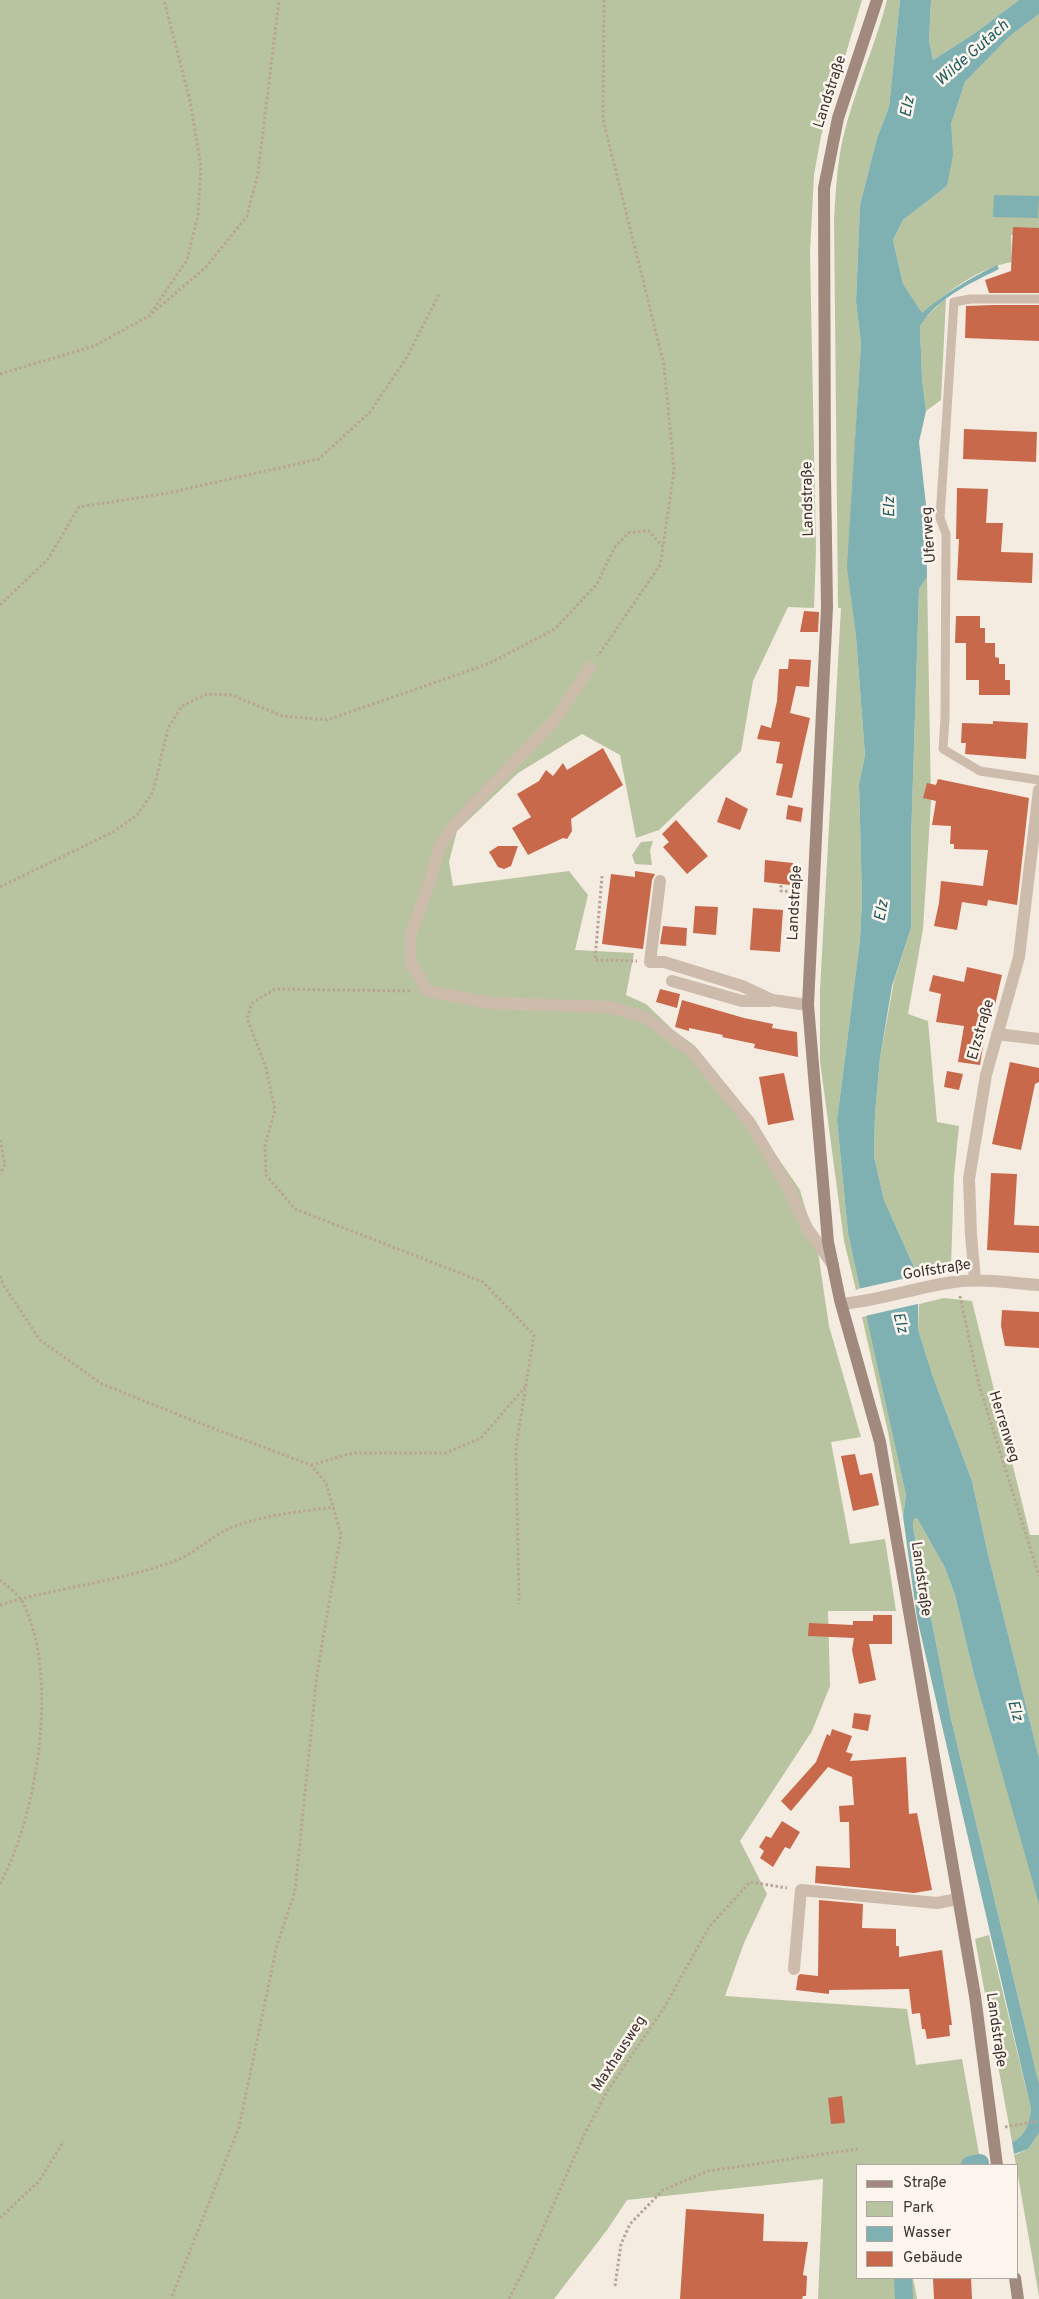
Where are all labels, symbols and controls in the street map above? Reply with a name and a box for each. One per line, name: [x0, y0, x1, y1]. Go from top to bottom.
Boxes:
water label: Wilde Gutach: [932, 17, 1014, 91]
street label: Landstraße: [811, 53, 851, 131]
water label: Elz: [898, 95, 920, 119]
street label: Landstraße: [799, 461, 819, 537]
water label: Elz: [881, 496, 901, 518]
street label: Uferweg: [919, 506, 941, 564]
street label: Landstraße: [785, 865, 807, 941]
water label: Elz: [872, 899, 894, 923]
street label: Elzstraße: [965, 998, 999, 1062]
street label: Golfstraße: [902, 1257, 972, 1285]
water label: Elz: [887, 1310, 911, 1336]
street label: Herrenweg: [984, 1389, 1022, 1465]
street label: Landstraße: [906, 1540, 934, 1618]
water label: Elz: [1002, 1698, 1026, 1724]
street label: Landstraße: [981, 1991, 1009, 2069]
street label: Maxhausweg: [589, 2013, 651, 2095]
legend: [856, 2164, 1019, 2279]
text: Straße: [903, 2174, 947, 2193]
text: Park: [903, 2199, 934, 2218]
text: Wasser: [903, 2224, 951, 2243]
text: Gebäude: [903, 2249, 963, 2268]

